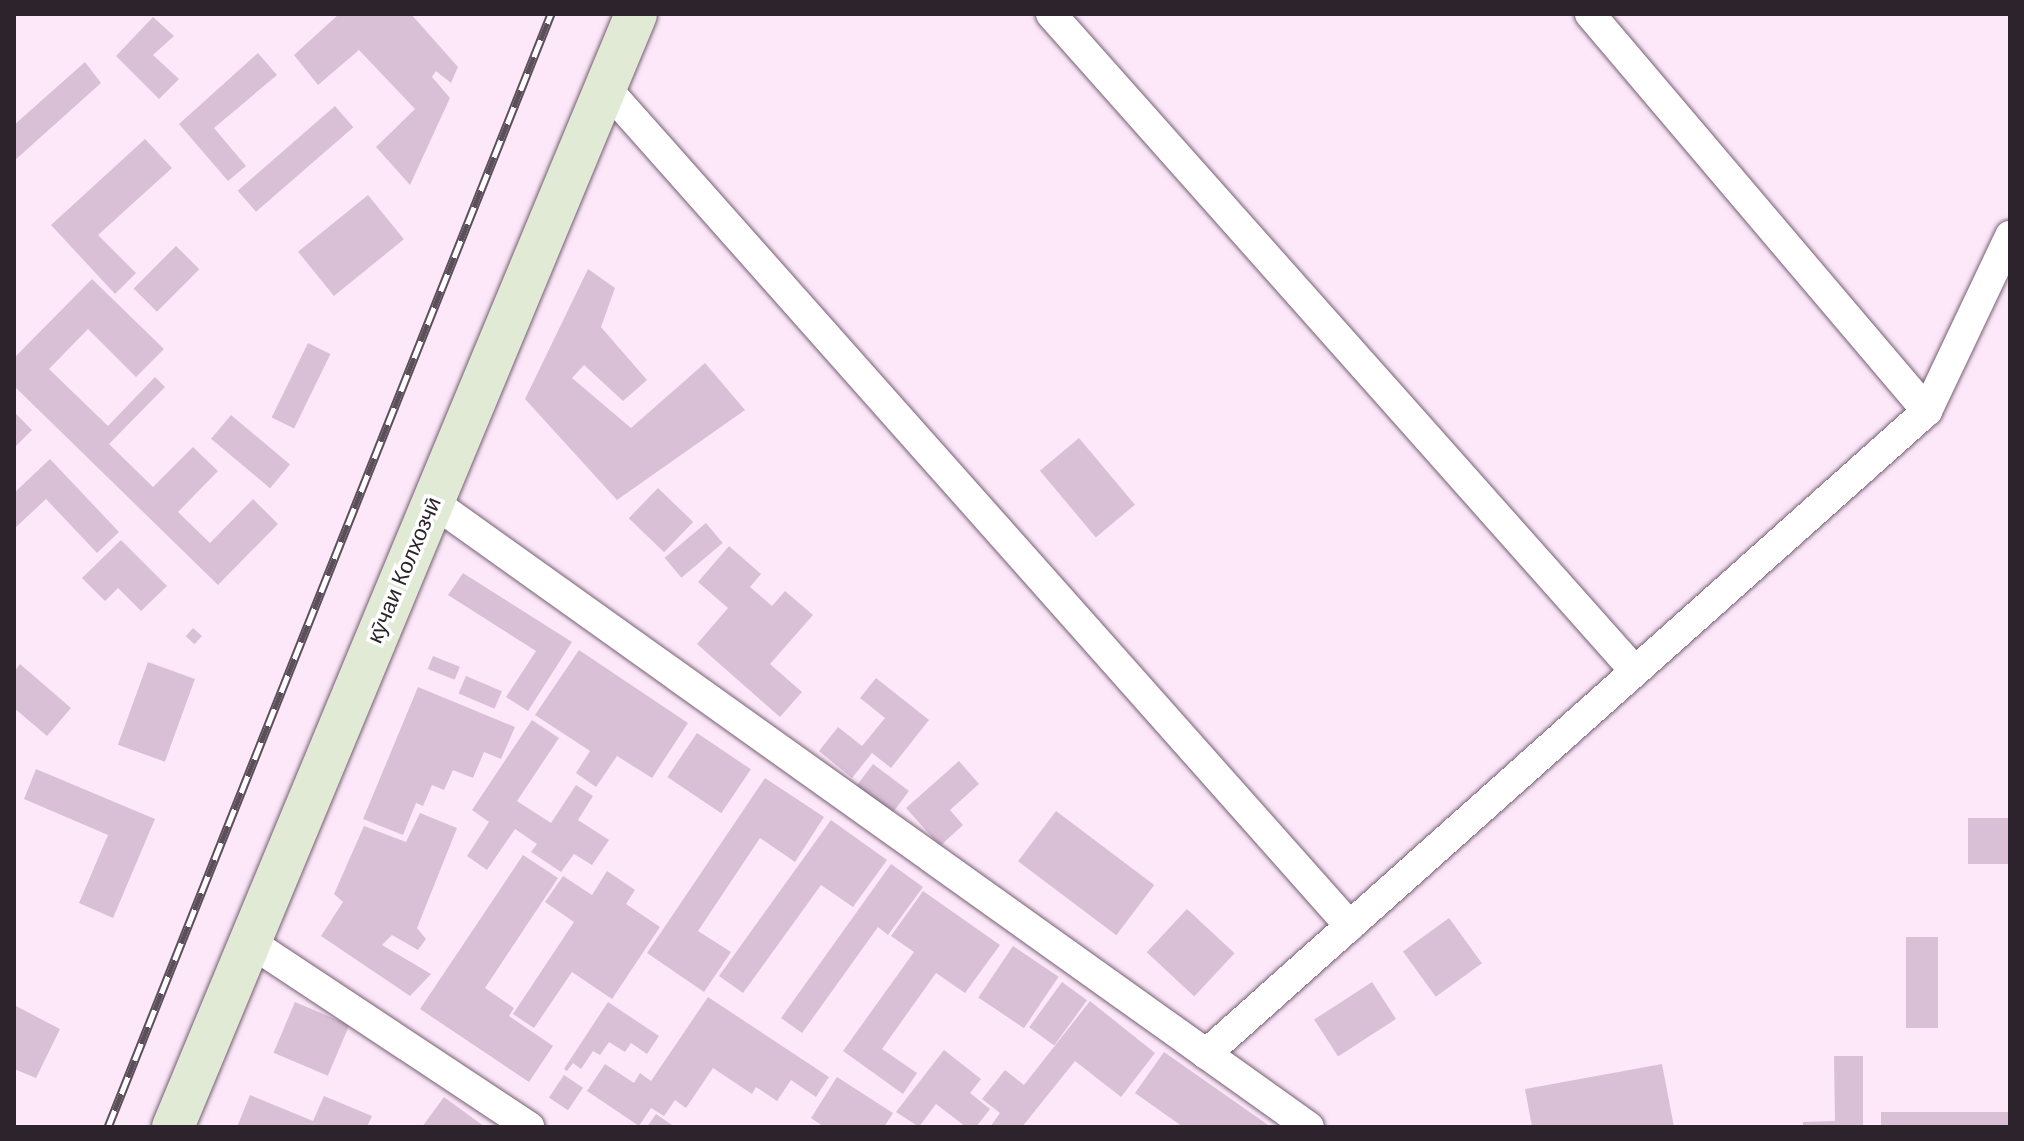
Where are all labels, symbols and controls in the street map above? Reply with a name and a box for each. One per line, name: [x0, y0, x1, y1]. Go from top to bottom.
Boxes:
street label: кӯчаи Колхозчӣ: [361, 493, 447, 647]

